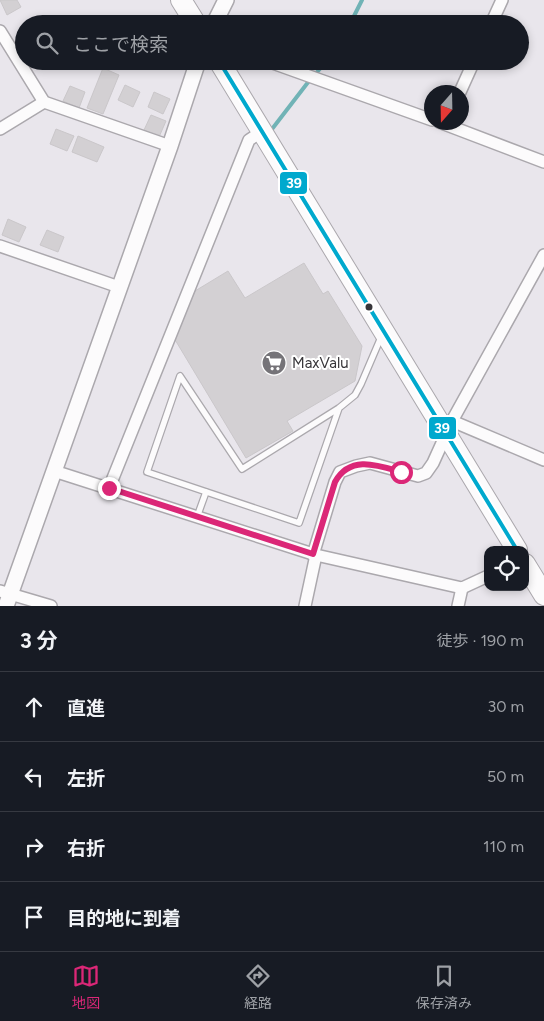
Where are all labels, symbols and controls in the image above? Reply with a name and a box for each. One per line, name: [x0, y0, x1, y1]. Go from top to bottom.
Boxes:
search box: [15, 15, 529, 70]
icon: search: [33, 29, 61, 57]
text: ここで検索: [73, 33, 168, 56]
north arrow: [424, 85, 469, 130]
line badge: 39: [279, 171, 308, 195]
text: 39: [286, 175, 302, 192]
unlabelled marker: [364, 302, 374, 312]
supermarket icon: MaxValu: [261, 350, 287, 376]
place label: MaxValu: [292, 354, 349, 372]
line badge: 39: [428, 416, 457, 440]
text: 39: [434, 420, 450, 437]
route start: [390, 461, 413, 484]
route end: [98, 477, 121, 500]
map controls: [484, 546, 529, 591]
button: locate: [484, 546, 529, 591]
text: 3 分: [20, 628, 58, 653]
text: 徒歩 · 190 m: [437, 631, 524, 650]
icon: ahead: [20, 693, 48, 721]
text: 直進: [67, 697, 105, 720]
text: 30 m: [487, 697, 524, 716]
icon: left: [20, 763, 48, 791]
text: 左折: [67, 767, 105, 790]
text: 50 m: [487, 767, 524, 786]
icon: right: [20, 833, 48, 861]
text: 右折: [67, 837, 105, 860]
text: 110 m: [483, 837, 524, 856]
icon: arrive: [20, 903, 48, 931]
text: 目的地に到着: [67, 907, 181, 930]
tab: 地図: [72, 962, 100, 1012]
tab: 経路: [244, 962, 272, 1012]
tab: 保存済み: [416, 962, 472, 1012]

